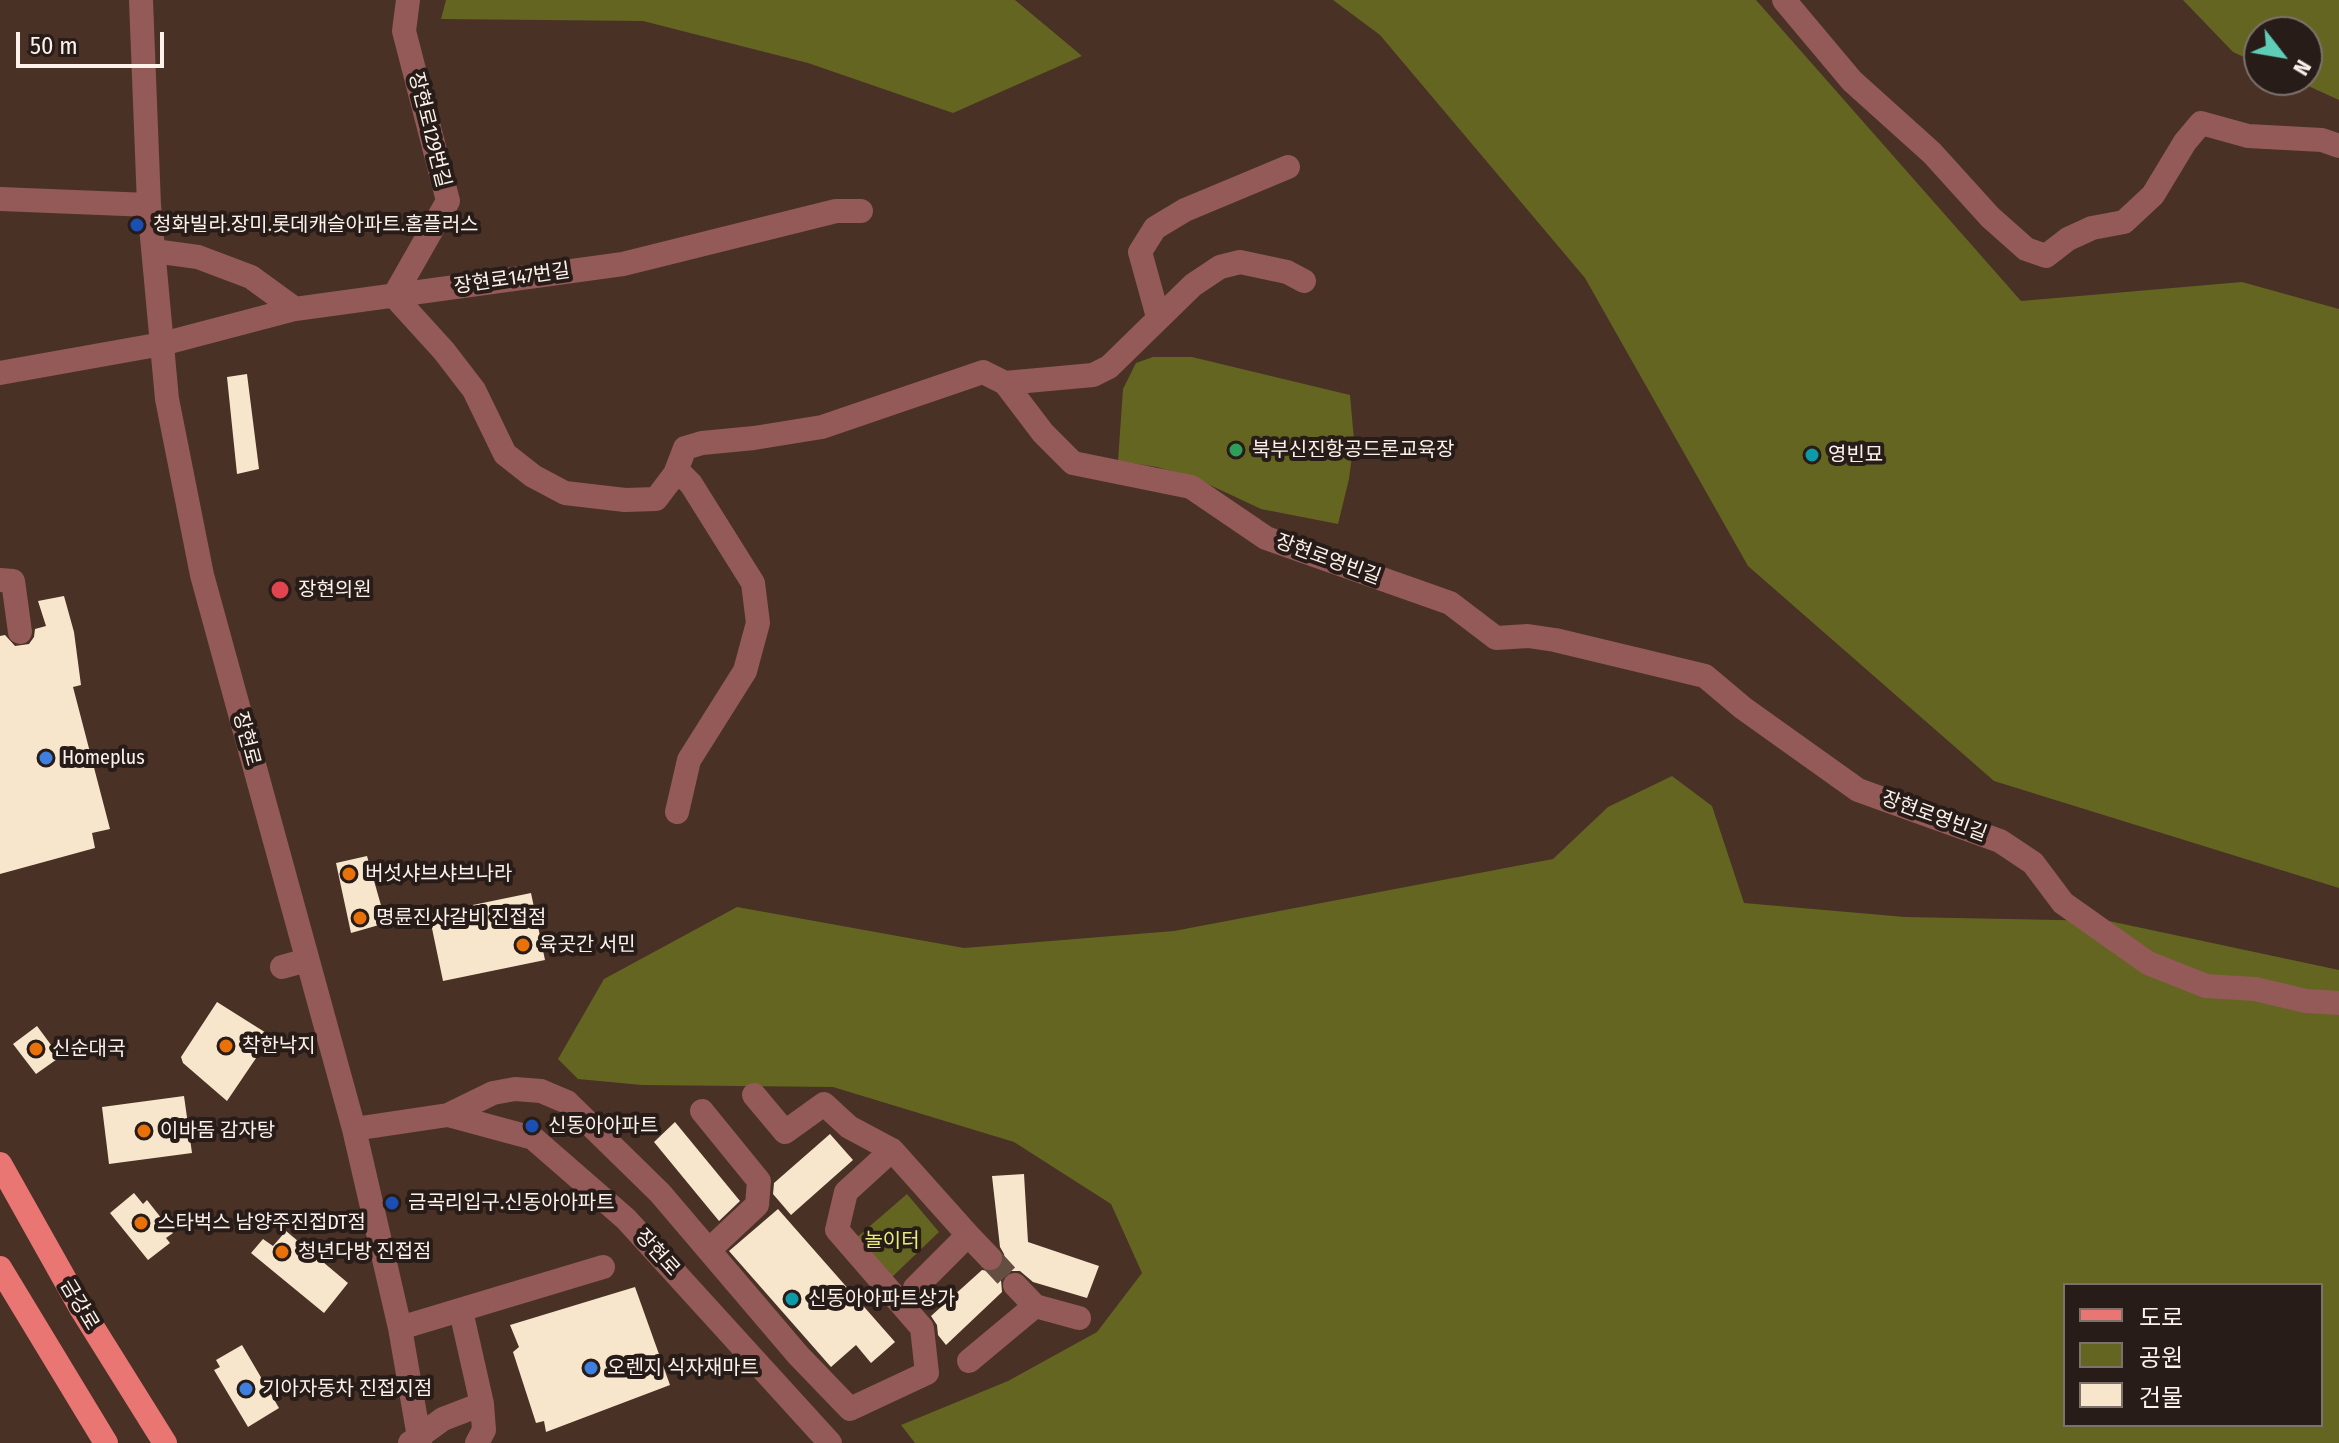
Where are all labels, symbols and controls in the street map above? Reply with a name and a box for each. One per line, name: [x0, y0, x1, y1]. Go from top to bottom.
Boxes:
scale bar: [20, 16, 168, 66]
north arrow: [2243, 16, 2323, 96]
text: 50 m: [30, 32, 78, 60]
text: N: [2287, 55, 2317, 80]
street label: 장현로129번길: [403, 70, 455, 190]
place label: 청화빌라.장미.롯데캐슬아파트.홈플러스: [153, 213, 479, 237]
marker: 청화빌라.장미.롯데캐슬아파트.홈플러스: [128, 216, 146, 234]
street label: 장현로147번길: [452, 259, 572, 299]
place label: 북부신진항공드론교육장: [1252, 438, 1454, 462]
marker: 북부신진항공드론교육장: [1227, 441, 1245, 459]
place label: 영빈묘: [1828, 443, 1883, 467]
marker: 영빈묘: [1803, 446, 1821, 464]
street label: 장현로영빈길: [1272, 530, 1384, 590]
place label: 장현의원: [298, 578, 372, 602]
marker: 장현의원: [269, 579, 291, 601]
street label: 장현로: [227, 709, 265, 769]
place label: Homeplus: [62, 746, 145, 770]
marker: Homeplus: [37, 749, 55, 767]
street label: 장현로영빈길: [1878, 787, 1990, 847]
place label: 버섯샤브샤브나라: [365, 862, 512, 886]
marker: 버섯샤브샤브나라: [340, 865, 358, 883]
place label: 명륜진사갈비 진접점: [376, 906, 546, 930]
marker: 명륜진사갈비 진접점: [351, 909, 369, 927]
place label: 육곳간 서민: [539, 933, 636, 957]
marker: 육곳간 서민: [514, 936, 532, 954]
place label: 착한낙지: [242, 1034, 316, 1058]
place label: 신순대국: [52, 1037, 126, 1061]
marker: 착한낙지: [217, 1037, 235, 1055]
marker: 신순대국: [27, 1040, 45, 1058]
place label: 신동아아파트: [548, 1114, 658, 1138]
marker: 신동아아파트: [523, 1117, 541, 1135]
place label: 이바돔 감자탕: [160, 1119, 275, 1143]
marker: 이바돔 감자탕: [135, 1122, 153, 1140]
place label: 금곡리입구.신동아아파트: [408, 1191, 615, 1215]
marker: 금곡리입구.신동아아파트: [383, 1194, 401, 1212]
place label: 스타벅스 남양주진접DT점: [157, 1211, 366, 1235]
marker: 스타벅스 남양주진접DT점: [132, 1214, 150, 1232]
street label: 장현로: [630, 1224, 684, 1282]
park label: 놀이터: [864, 1229, 920, 1253]
place label: 청년다방 진접점: [298, 1240, 431, 1264]
marker: 청년다방 진접점: [273, 1243, 291, 1261]
street label: 금강로: [54, 1275, 104, 1335]
legend: [2063, 1283, 2323, 1427]
place label: 신동아아파트상가: [808, 1287, 955, 1311]
marker: 신동아아파트상가: [783, 1290, 801, 1308]
text: 도로: [2139, 1304, 2183, 1332]
text: 공원: [2139, 1344, 2183, 1372]
place label: 오렌지 식자재마트: [607, 1356, 759, 1380]
marker: 오렌지 식자재마트: [582, 1359, 600, 1377]
place label: 기아자동차 진접지점: [262, 1377, 432, 1401]
marker: 기아자동차 진접지점: [237, 1380, 255, 1398]
text: 건물: [2139, 1384, 2183, 1412]

